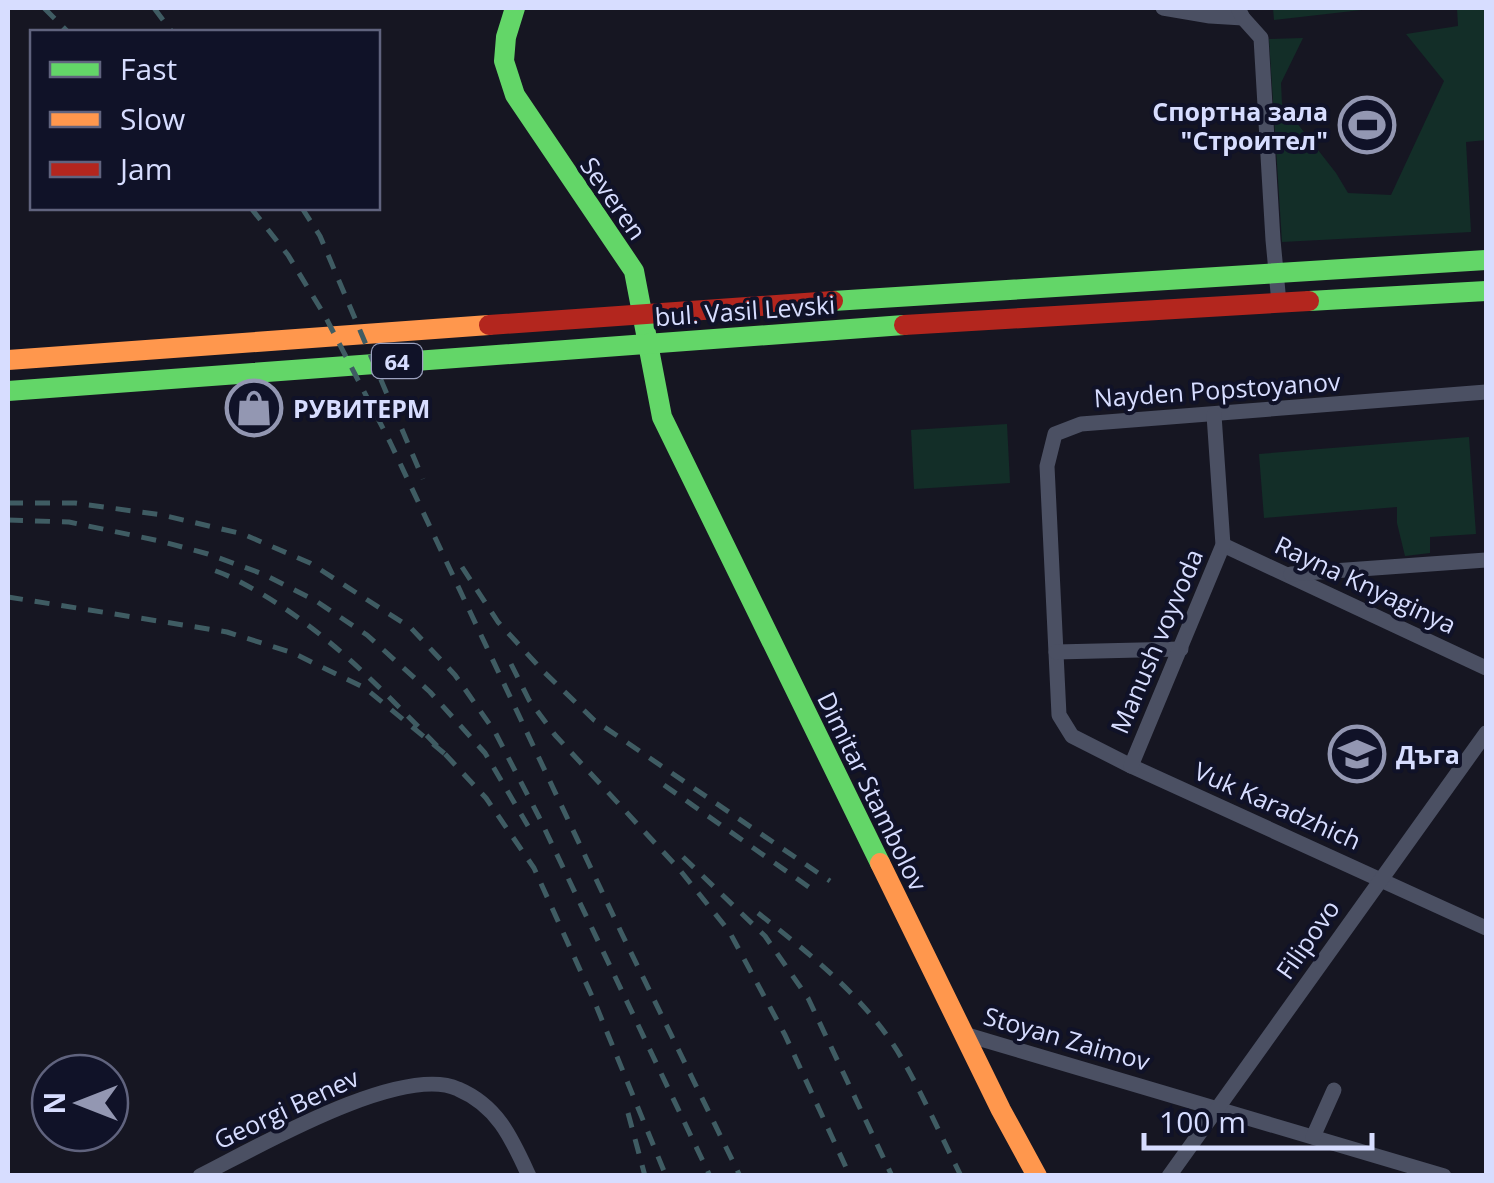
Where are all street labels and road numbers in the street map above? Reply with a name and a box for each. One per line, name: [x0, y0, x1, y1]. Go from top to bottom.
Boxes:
street label: Severen: [573, 150, 655, 246]
street label: bul. Vasil Levski: [654, 287, 836, 333]
road number: 64: [372, 344, 422, 378]
street label: Nayden Popstoyanov: [1093, 363, 1342, 415]
street label: Rayna Knyaginya: [1270, 527, 1462, 641]
street label: Manush voyvoda: [1102, 543, 1210, 739]
street label: Dimitar Stambolov: [810, 686, 936, 897]
street label: Vuk Karadzhich: [1189, 753, 1367, 857]
street label: Filipovo: [1267, 893, 1347, 985]
street label: Stoyan Zaimov: [980, 998, 1154, 1078]
street label: Georgi Benev: [208, 1059, 364, 1156]

